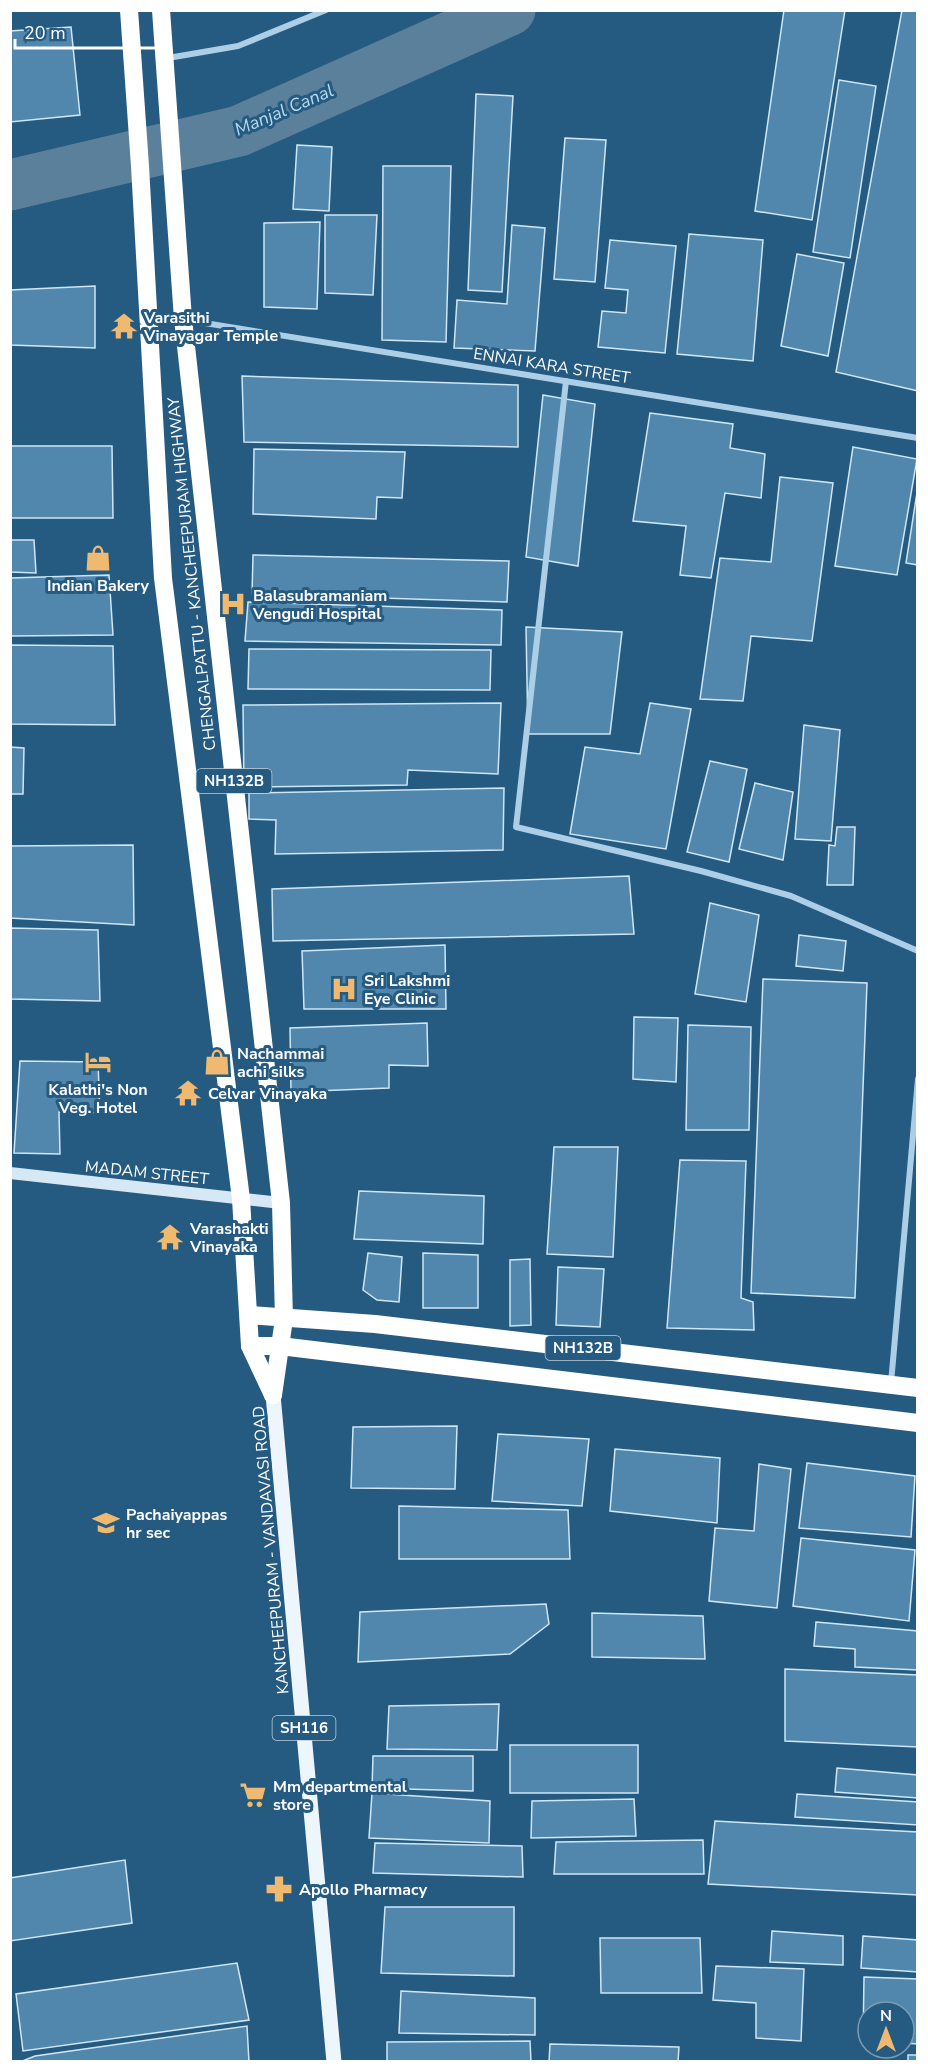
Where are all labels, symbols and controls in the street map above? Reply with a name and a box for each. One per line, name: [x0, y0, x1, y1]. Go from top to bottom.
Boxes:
scale bar: [15, 12, 162, 50]
text: 20 m: [24, 21, 66, 45]
water label: Manjal Canal: [231, 78, 337, 142]
place label: Varasithi Vinayagar Temple: [143, 307, 279, 347]
temple icon: Varasithi Vinayagar Temple: [109, 311, 139, 341]
street label: ENNAI KARA STREET: [472, 343, 632, 389]
street label: CHENGALPATTU - KANCHEEPURAM HIGHWAY: [162, 396, 221, 752]
shop icon: Indian Bakery: [83, 543, 113, 573]
place label: Indian Bakery: [47, 575, 150, 597]
place label: Balasubramaniam Vengudi Hospital: [252, 585, 387, 625]
hospital icon: Balasubramaniam Vengudi Hospital: [218, 589, 248, 619]
road number: NH132B: [196, 769, 272, 793]
place label: Sri Lakshmi Eye Clinic: [364, 970, 450, 1010]
hospital icon: Sri Lakshmi Eye Clinic: [329, 974, 359, 1004]
place label: Nachammai achi silks: [237, 1043, 324, 1083]
hotel icon: Kalathi's Non Veg. Hotel: [83, 1047, 113, 1077]
shop icon: Nachammai achi silks: [202, 1047, 232, 1077]
temple icon: Celvar Vinayaka: [173, 1078, 203, 1108]
place label: Kalathi's Non Veg. Hotel: [48, 1079, 148, 1119]
place label: Celvar Vinayaka: [208, 1083, 327, 1105]
street label: MADAM STREET: [84, 1156, 210, 1190]
place label: Varashakti Vinayaka: [189, 1218, 269, 1258]
temple icon: Varashakti Vinayaka: [155, 1222, 185, 1252]
road number: NH132B: [546, 1336, 620, 1360]
street label: KANCHEEPURAM - VANDAVASI ROAD: [247, 1405, 295, 1695]
place label: Pachaiyappas hr sec: [126, 1504, 228, 1544]
school or university icon: Pachaiyappas hr sec: [91, 1508, 121, 1538]
road number: SH116: [272, 1716, 336, 1740]
place label: Mm departmental store: [273, 1776, 407, 1816]
supermarket icon: Mm departmental store: [238, 1780, 268, 1810]
pharmacy icon: Apollo Pharmacy: [264, 1874, 294, 1904]
place label: Apollo Pharmacy: [299, 1879, 428, 1901]
north arrow: [856, 2000, 916, 2060]
text: N: [880, 2005, 892, 2027]

